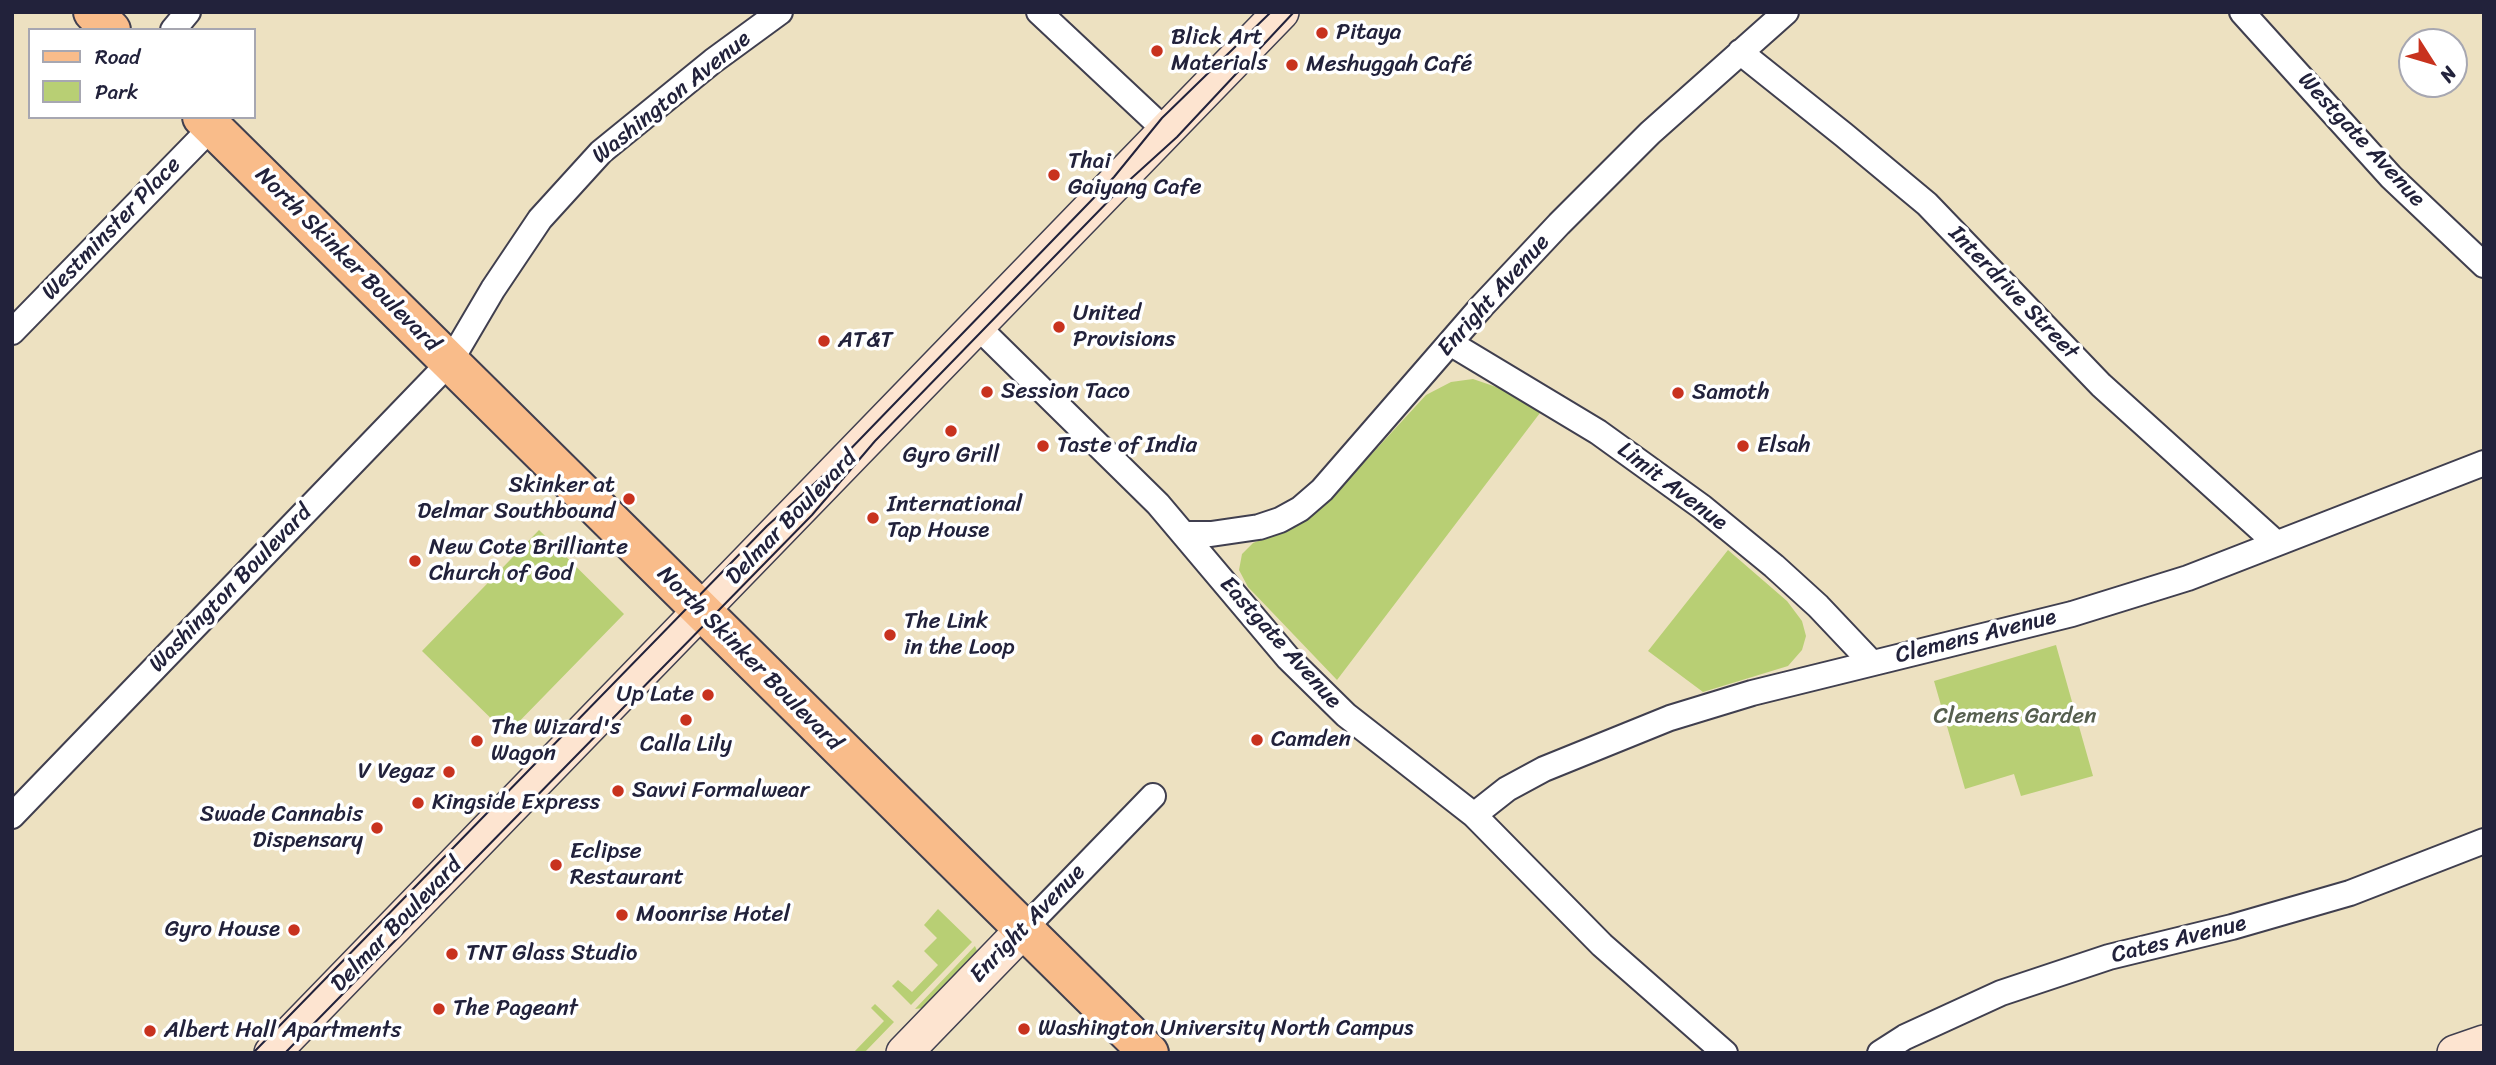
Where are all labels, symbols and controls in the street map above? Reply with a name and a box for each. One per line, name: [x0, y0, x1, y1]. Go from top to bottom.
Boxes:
place label: Pitaya: [1336, 19, 1401, 47]
place label: Blick Art Materials: [1171, 24, 1268, 78]
marker: Pitaya: [1314, 25, 1330, 41]
street label: Washington Avenue: [587, 26, 757, 170]
legend: [28, 28, 256, 119]
north arrow: [2398, 28, 2468, 98]
text: Road: [95, 38, 140, 76]
marker: Blick Art Materials: [1149, 43, 1165, 59]
place label: Meshuggah Café: [1306, 51, 1472, 79]
marker: Meshuggah Café: [1284, 57, 1300, 73]
text: N: [2431, 60, 2466, 90]
street label: Westgate Avenue: [2292, 67, 2430, 213]
text: Park: [95, 73, 138, 111]
place label: Thai Gaiyang Cafe: [1068, 148, 1202, 202]
street label: Westminster Place: [37, 152, 187, 306]
street label: North Skinker Boulevard: [249, 162, 445, 358]
marker: Thai Gaiyang Cafe: [1046, 167, 1062, 183]
street label: Interdrive Street: [1942, 220, 2084, 366]
street label: Enright Avenue: [1432, 230, 1556, 362]
place label: United Provisions: [1073, 300, 1176, 354]
marker: United Provisions: [1051, 319, 1067, 335]
place label: AT&T: [838, 327, 893, 355]
marker: AT&T: [816, 333, 832, 349]
place label: Session Taco: [1001, 378, 1130, 406]
place label: Samoth: [1692, 379, 1769, 407]
marker: Session Taco: [979, 384, 995, 400]
marker: Samoth: [1670, 385, 1686, 401]
marker: Gyro Grill: [943, 423, 959, 439]
place label: Taste of India: [1057, 432, 1197, 460]
place label: Elsah: [1757, 432, 1810, 460]
street label: Limit Avenue: [1612, 437, 1732, 537]
marker: Taste of India: [1035, 438, 1051, 454]
marker: Elsah: [1735, 438, 1751, 454]
place label: Gyro Grill: [903, 442, 999, 470]
street label: Delmar Boulevard: [721, 445, 863, 591]
place label: Skinker at Delmar Southbound: [417, 472, 615, 526]
marker: Skinker at Delmar Southbound: [621, 491, 637, 507]
place label: International Tap House: [887, 491, 1022, 545]
street label: Washington Boulevard: [144, 499, 318, 679]
marker: International Tap House: [865, 510, 881, 526]
place label: New Cote Brilliante Church of God: [429, 534, 628, 588]
marker: New Cote Brilliante Church of God: [407, 553, 423, 569]
street label: North Skinker Boulevard: [651, 561, 847, 757]
street label: Eastgate Avenue: [1213, 571, 1347, 715]
street label: Clemens Avenue: [1893, 604, 2059, 670]
place label: The Link in the Loop: [904, 608, 1015, 662]
marker: The Link in the Loop: [882, 627, 898, 643]
place label: Up Late: [617, 681, 694, 709]
marker: Up Late: [700, 687, 716, 703]
park label: Clemens Garden: [1933, 703, 2097, 731]
marker: Calla Lily: [678, 712, 694, 728]
place label: The Wizard's Wagon: [491, 714, 621, 768]
place label: Camden: [1271, 726, 1351, 754]
place label: Calla Lily: [640, 731, 732, 759]
marker: Camden: [1249, 732, 1265, 748]
marker: The Wizard's Wagon: [469, 733, 485, 749]
place label: V Vegaz: [358, 758, 435, 786]
marker: V Vegaz: [441, 764, 457, 780]
place label: Savvi Formalwear: [632, 777, 809, 805]
marker: Savvi Formalwear: [610, 783, 626, 799]
place label: Kingside Express: [432, 789, 600, 817]
marker: Kingside Express: [410, 795, 426, 811]
place label: Swade Cannabis Dispensary: [200, 801, 363, 855]
marker: Swade Cannabis Dispensary: [369, 820, 385, 836]
place label: Eclipse Restaurant: [570, 838, 684, 892]
street label: Delmar Boulevard: [326, 852, 468, 998]
marker: Eclipse Restaurant: [548, 857, 564, 873]
street label: Enright Avenue: [965, 859, 1091, 989]
place label: Moonrise Hotel: [636, 901, 790, 929]
marker: Moonrise Hotel: [614, 907, 630, 923]
street label: Cates Avenue: [2109, 910, 2249, 970]
place label: Gyro House: [165, 916, 280, 944]
marker: Gyro House: [286, 922, 302, 938]
place label: TNT Glass Studio: [466, 940, 637, 968]
marker: TNT Glass Studio: [444, 946, 460, 962]
place label: The Pageant: [453, 995, 578, 1023]
marker: The Pageant: [431, 1001, 447, 1017]
place label: Washington University North Campus: [1038, 1015, 1414, 1043]
place label: Albert Hall Apartments: [164, 1017, 401, 1045]
marker: Washington University North Campus: [1016, 1021, 1032, 1037]
marker: Albert Hall Apartments: [142, 1023, 158, 1039]

